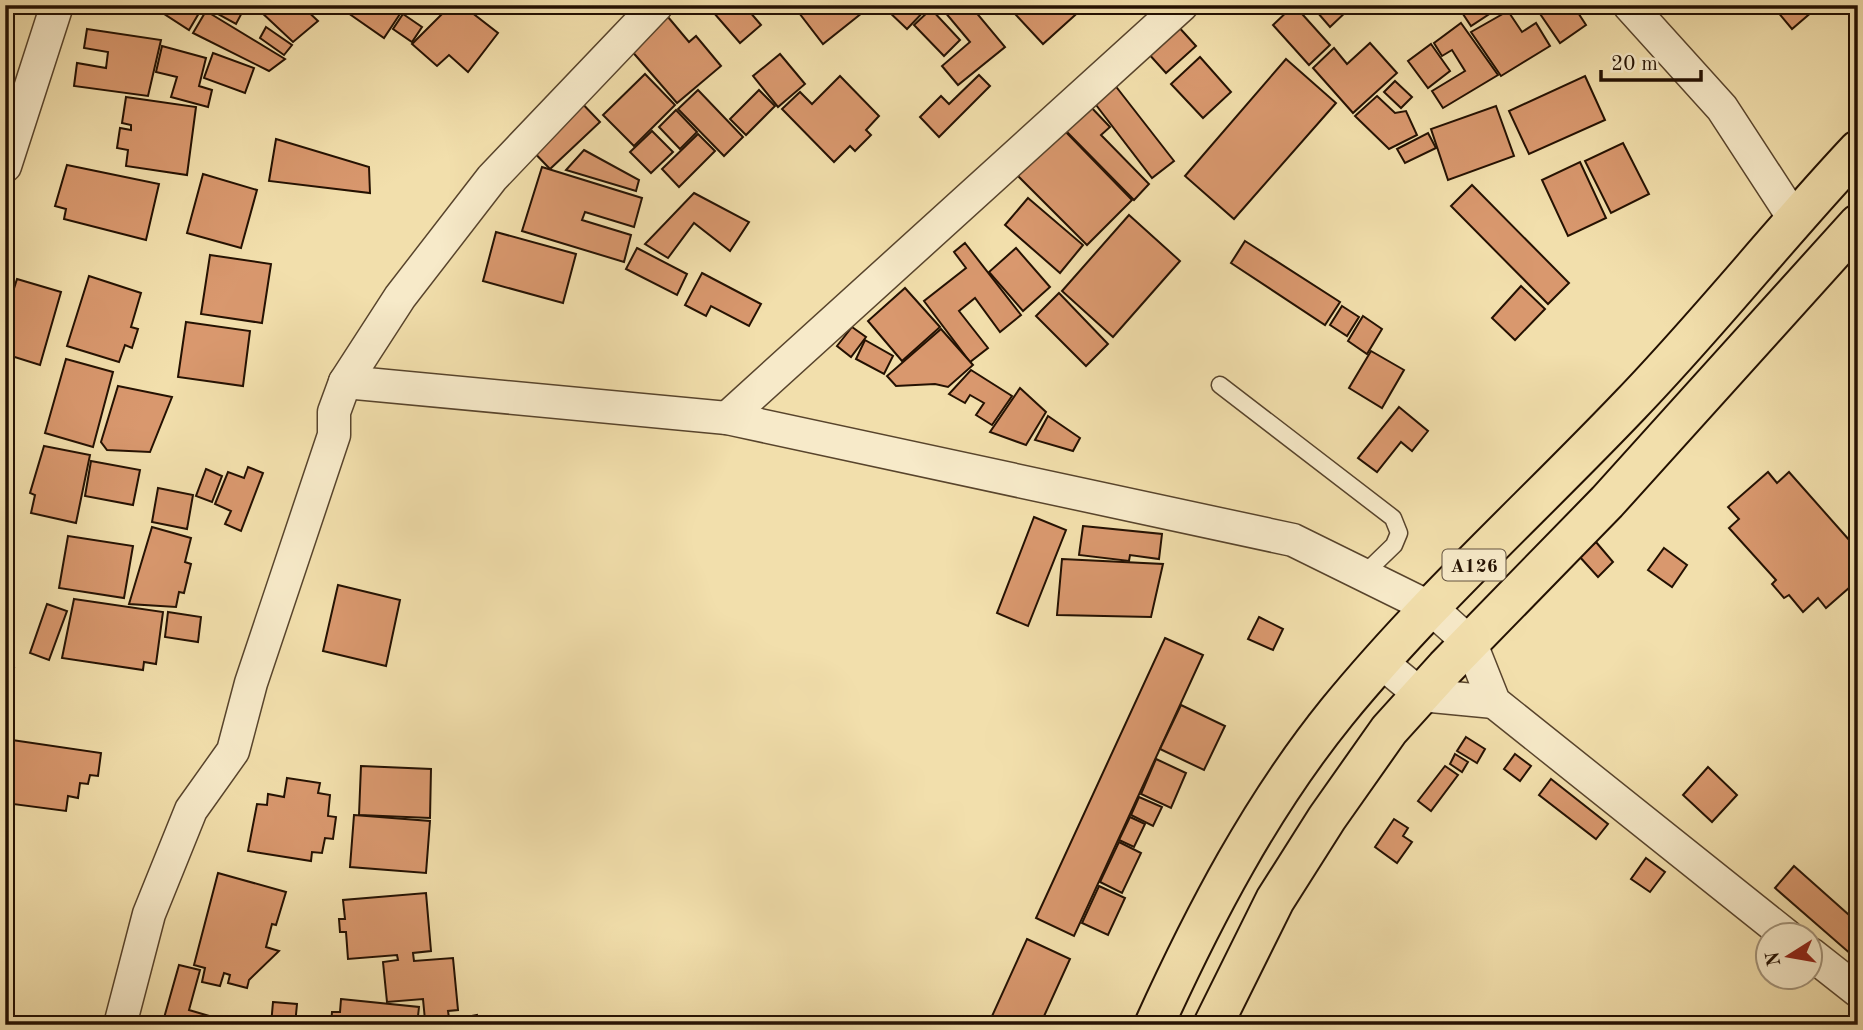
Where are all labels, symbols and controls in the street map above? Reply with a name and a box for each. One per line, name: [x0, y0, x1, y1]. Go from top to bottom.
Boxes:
scale bar: [1601, 38, 1700, 82]
text: 20 m: [1611, 54, 1658, 75]
road number: A126: [1442, 550, 1506, 580]
north arrow: [1755, 922, 1825, 992]
text: N: [1764, 949, 1785, 968]

